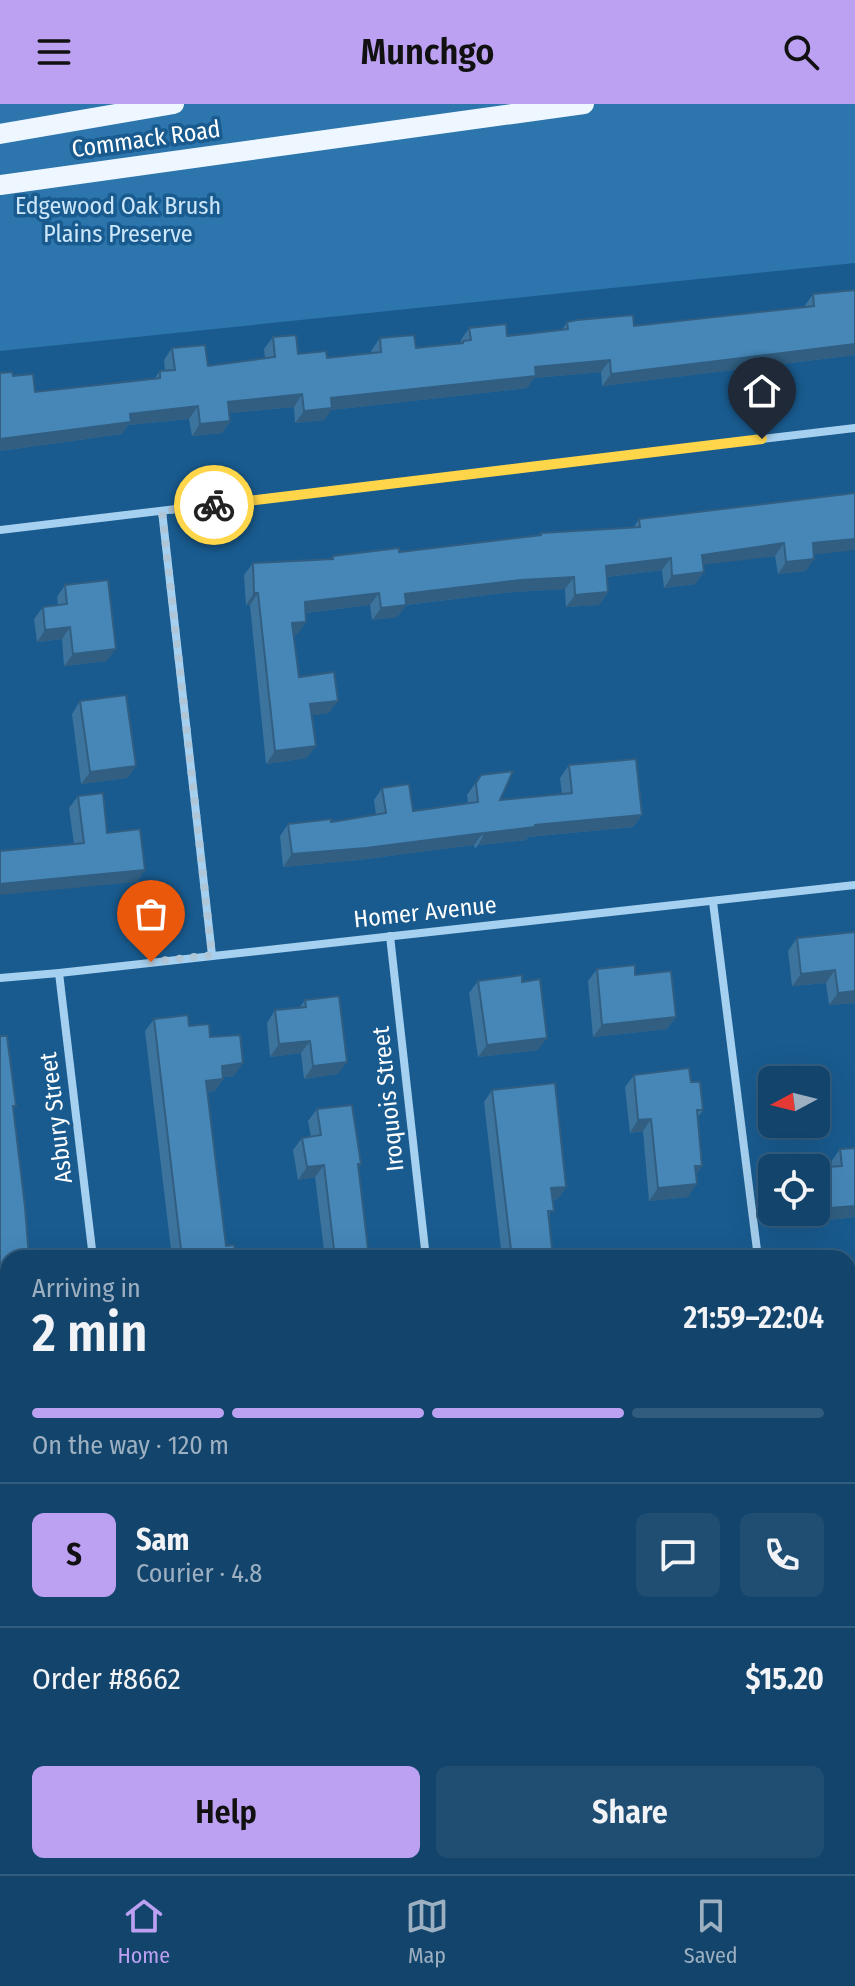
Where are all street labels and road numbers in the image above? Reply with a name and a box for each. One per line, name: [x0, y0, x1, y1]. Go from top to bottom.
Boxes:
street label: Commack Road: [70, 115, 222, 163]
street label: Homer Avenue: [352, 891, 498, 933]
street label: Iroquois Street: [366, 1025, 410, 1173]
street label: Asbury Street: [34, 1051, 78, 1185]

